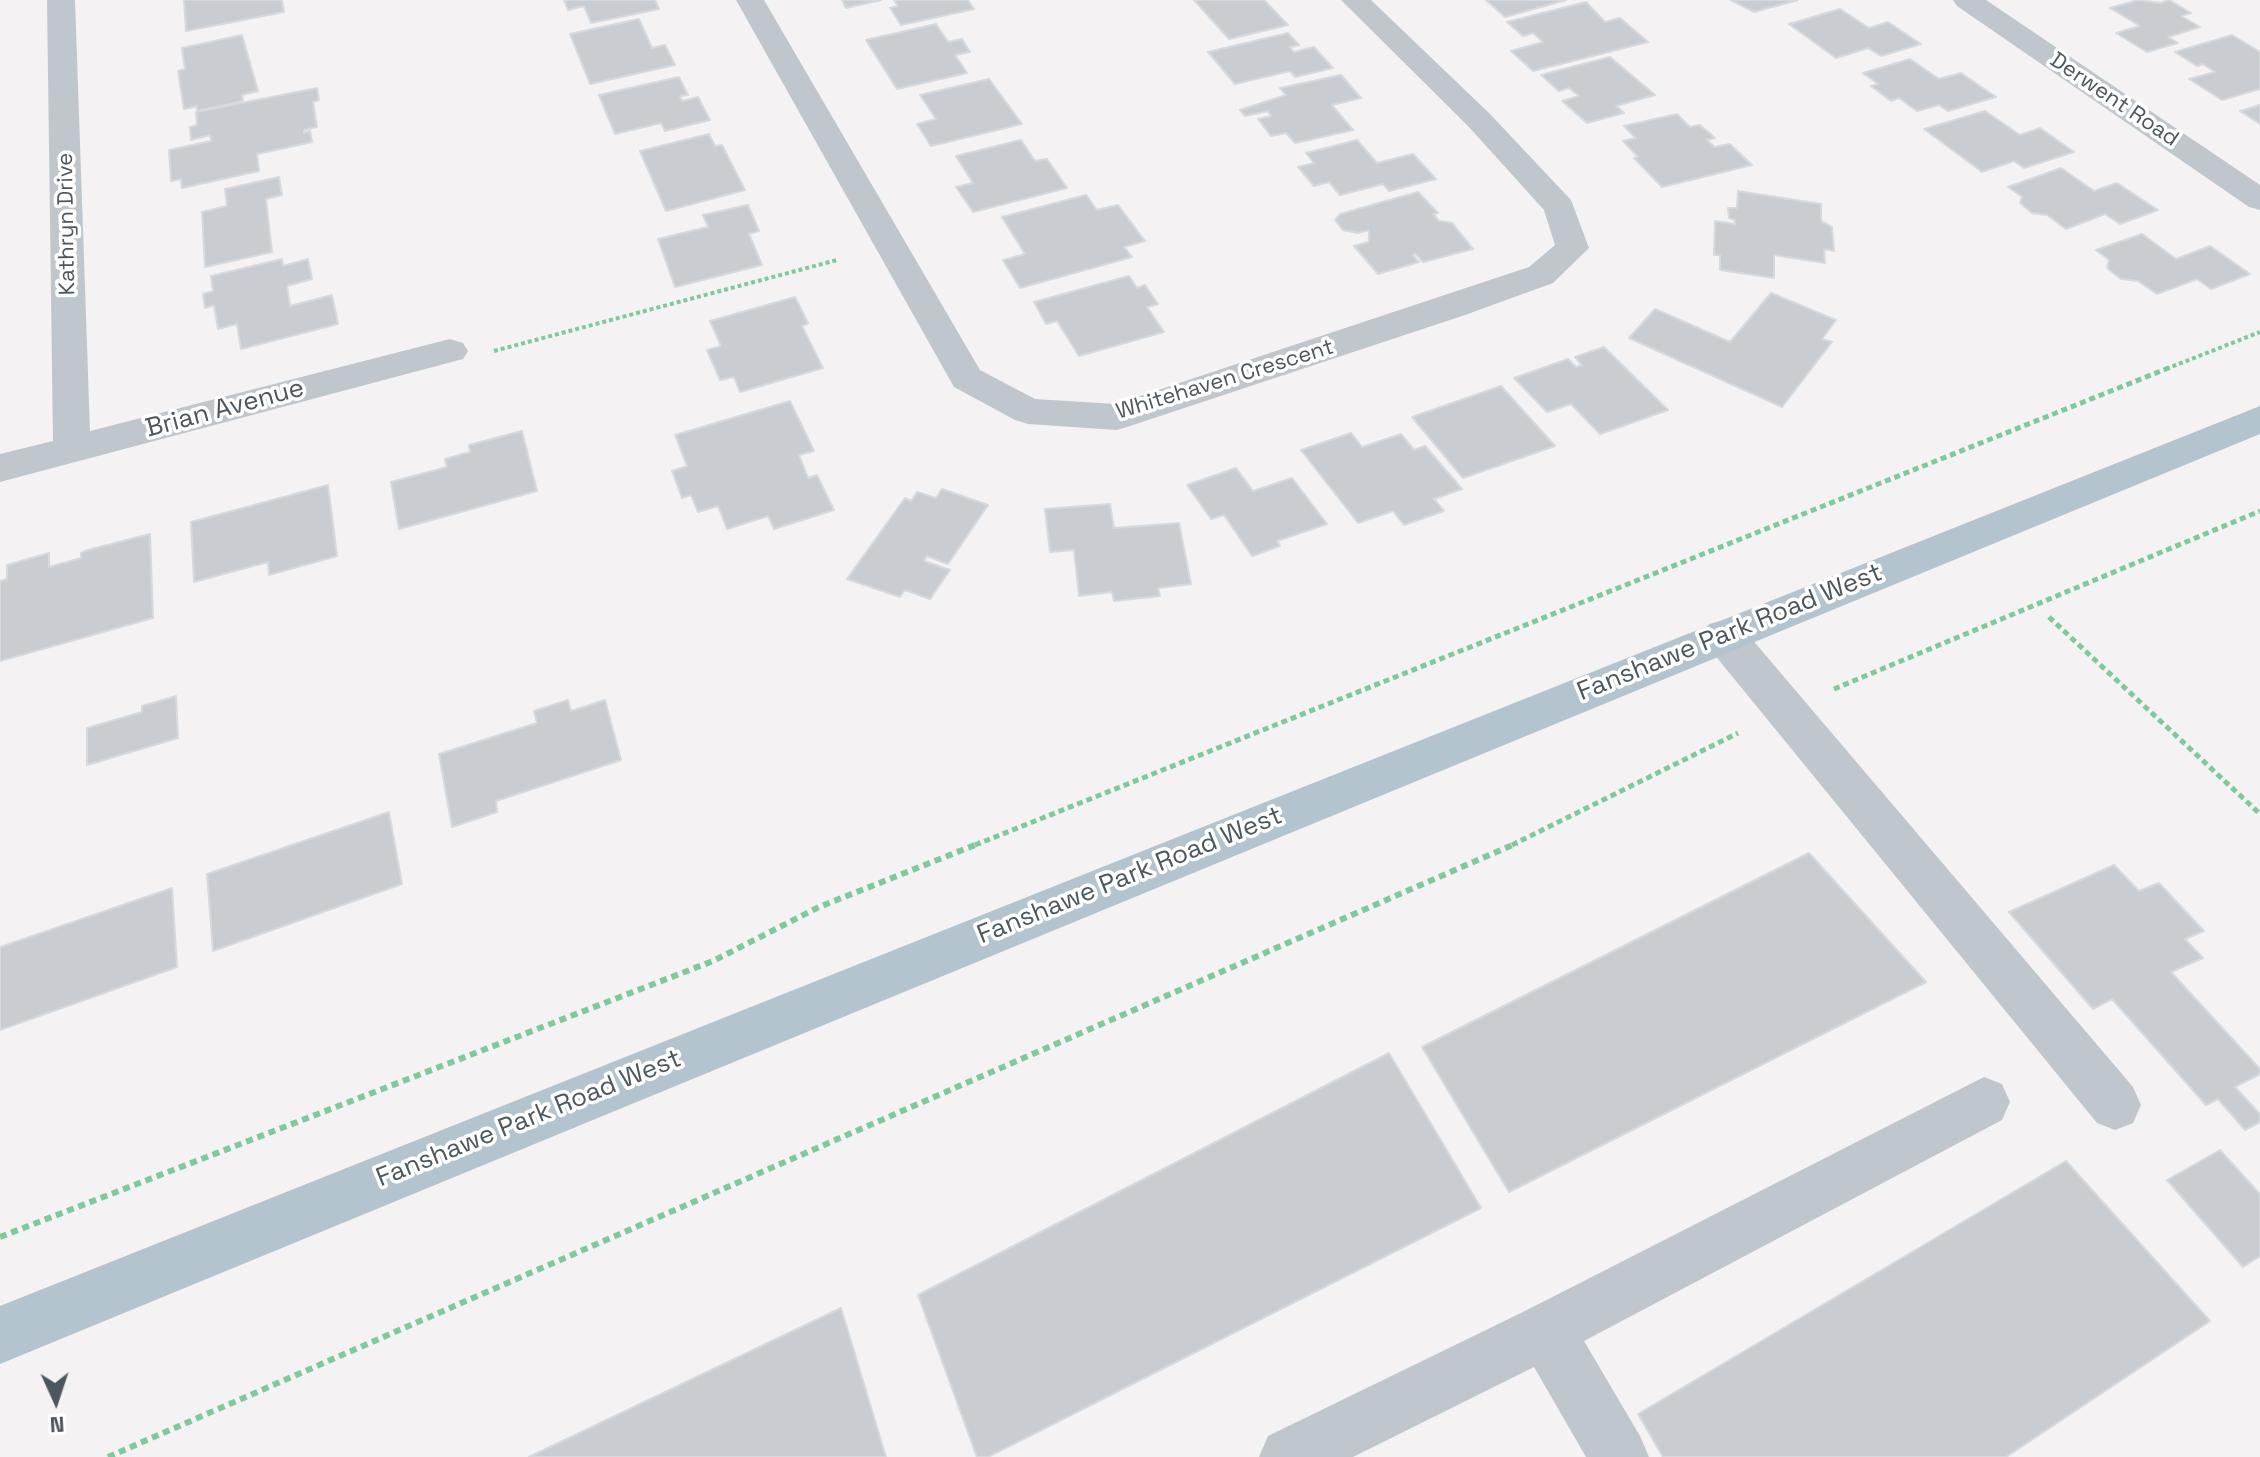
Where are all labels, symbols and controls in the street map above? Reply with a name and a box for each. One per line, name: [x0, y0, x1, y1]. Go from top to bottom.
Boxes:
street label: Derwent Road: [2045, 47, 2183, 153]
street label: Kathryn Drive: [53, 152, 81, 296]
street label: Whitehaven Crescent: [1113, 334, 1337, 426]
street label: Brian Avenue: [142, 373, 308, 445]
street label: Fanshawe Park Road West: [1573, 557, 1887, 709]
street label: Fanshawe Park Road West: [973, 800, 1287, 952]
street label: Fanshawe Park Road West: [372, 1043, 686, 1195]
north arrow: [16, 1361, 96, 1441]
text: N: [49, 1411, 65, 1439]

